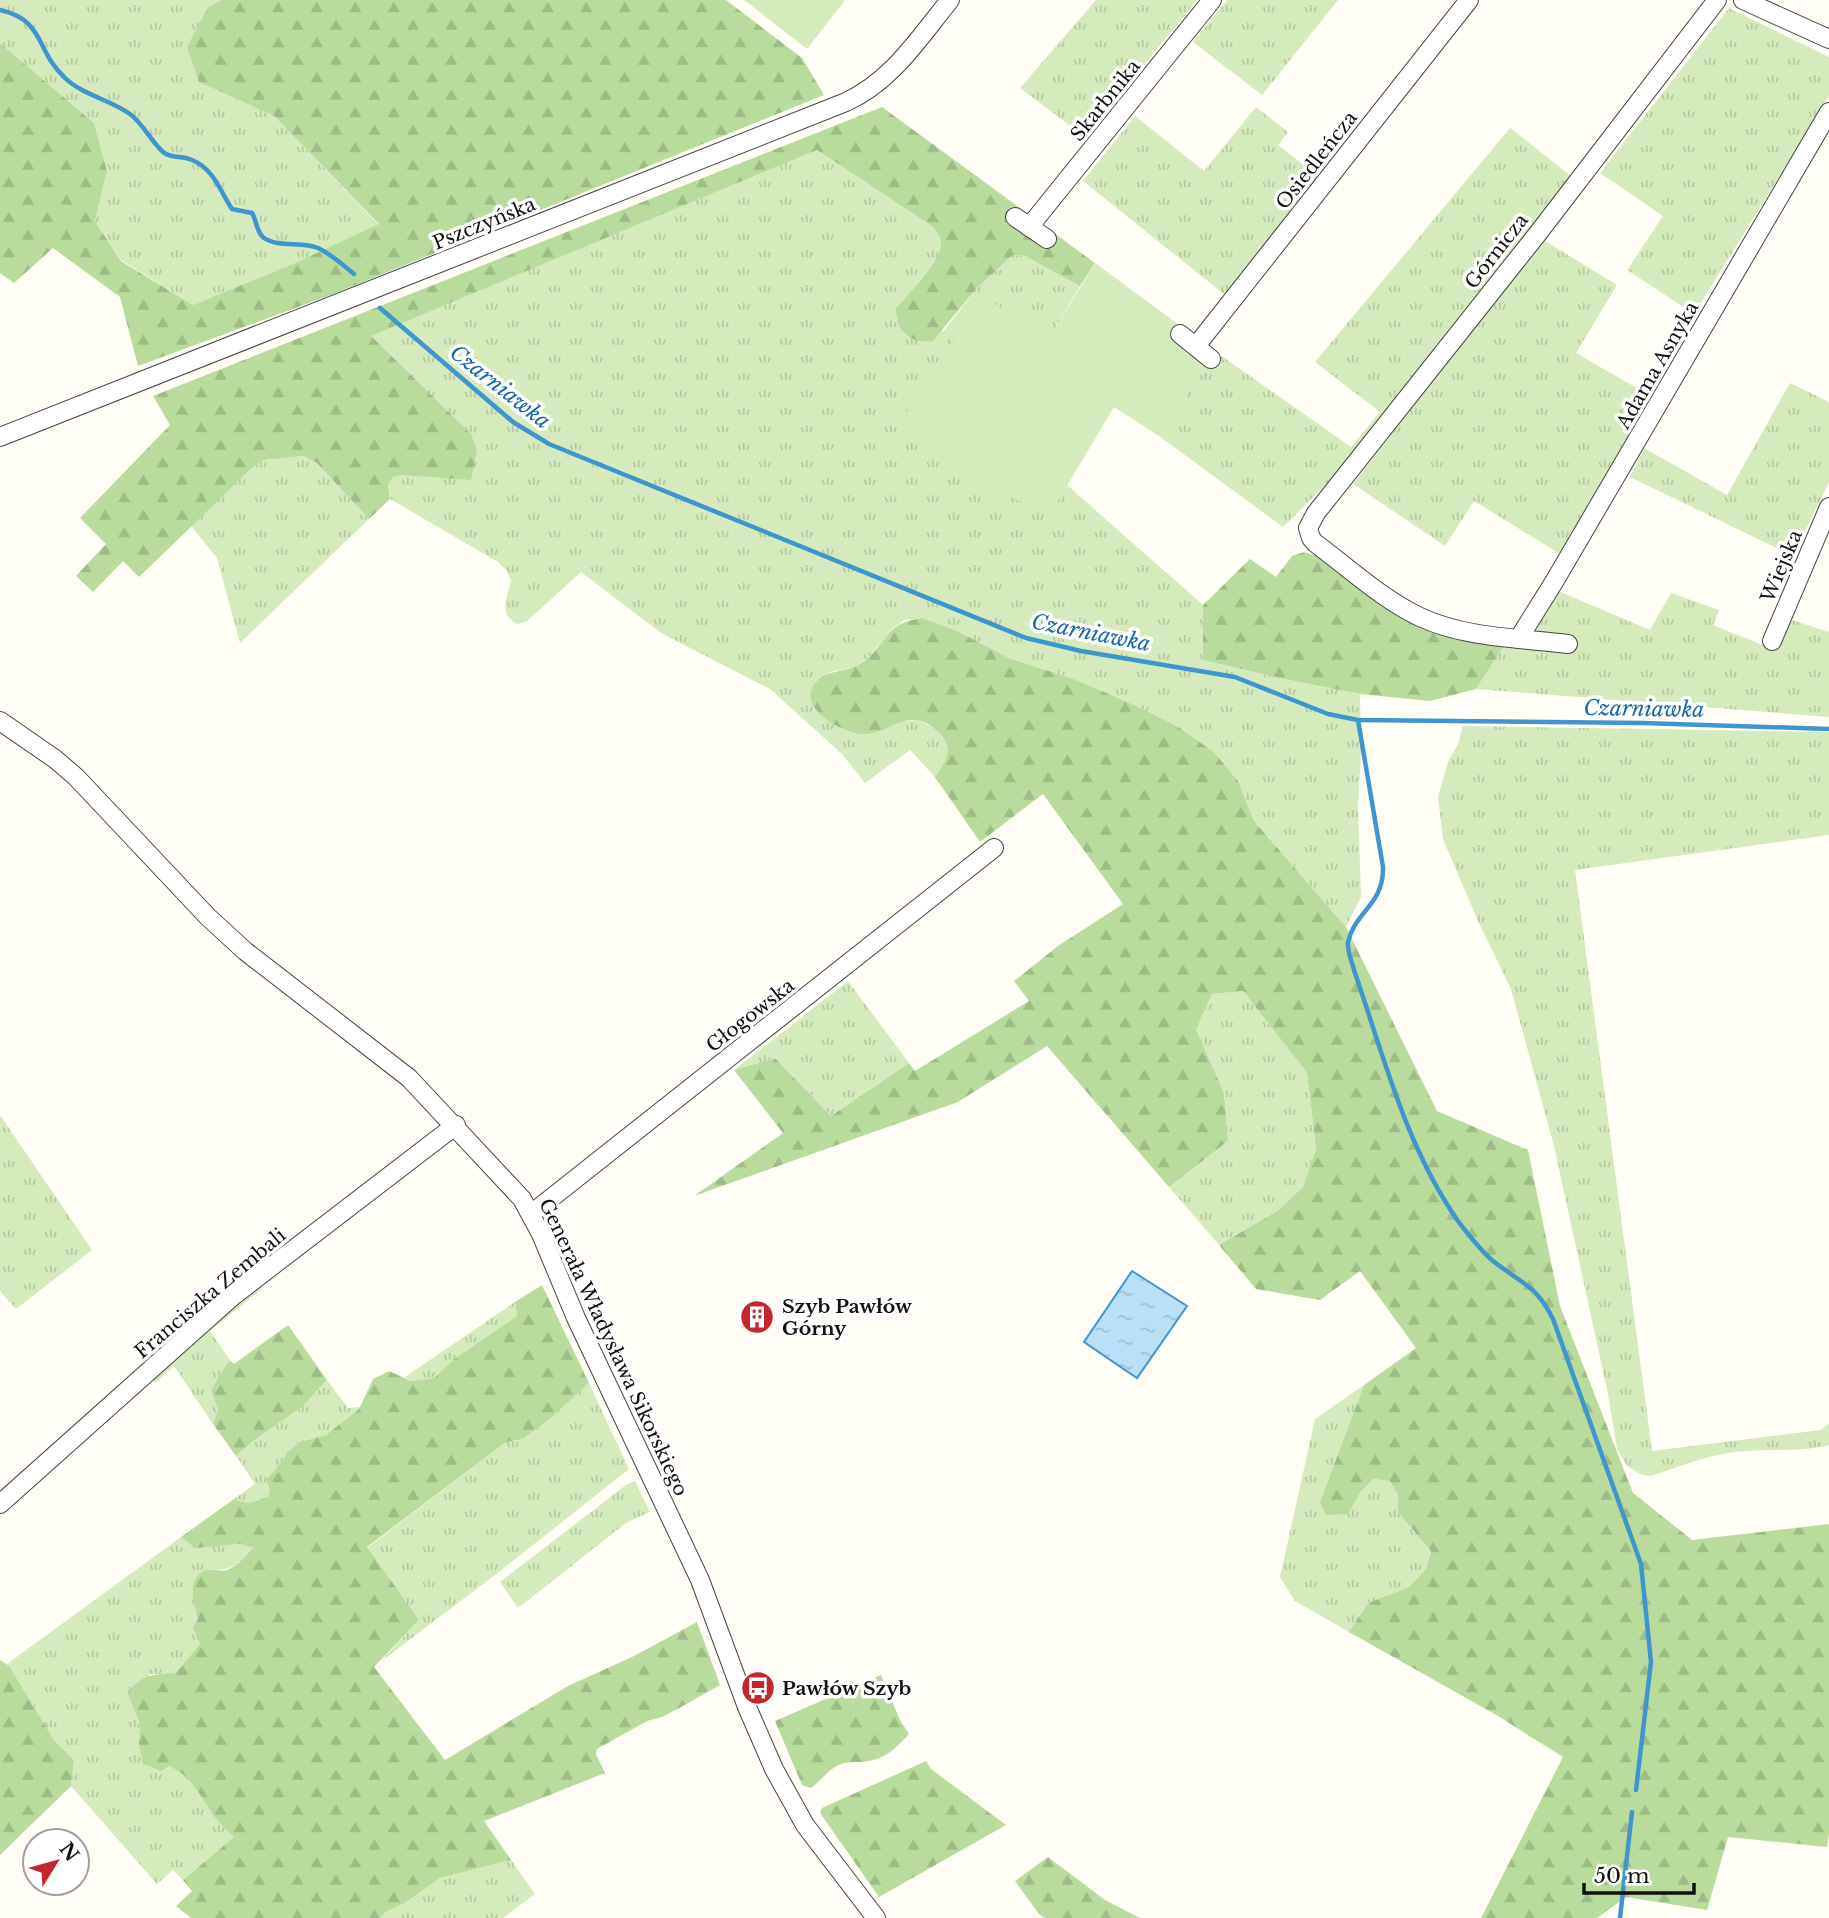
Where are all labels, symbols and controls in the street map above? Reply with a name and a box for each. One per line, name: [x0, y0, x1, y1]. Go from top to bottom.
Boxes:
street label: Skarbnika: [1066, 55, 1145, 146]
street label: Osiedleńcza: [1271, 106, 1362, 214]
street label: Pszczyńska: [429, 192, 539, 255]
street label: Górnicza: [1460, 209, 1533, 293]
street label: Adama Asnyka: [1611, 297, 1703, 434]
water label: Czarniawka: [444, 340, 556, 434]
street label: Wiejska: [1756, 526, 1807, 607]
water label: Czarniawka: [1029, 609, 1153, 657]
water label: Czarniawka: [1583, 695, 1705, 723]
street label: Głogowska: [702, 974, 799, 1057]
street label: Generała Władysława Sikorskiego: [534, 1195, 693, 1500]
street label: Franciszka Zembali: [130, 1223, 291, 1363]
place label: Szyb Pawłów Górny: [782, 1295, 912, 1340]
building icon: Szyb Pawłów Górny: [738, 1298, 776, 1336]
bus stop icon: Pawłów Szyb: [739, 1669, 777, 1707]
place label: Pawłów Szyb: [782, 1677, 912, 1700]
north arrow: [21, 1827, 91, 1897]
text: N: [55, 1838, 84, 1866]
scale bar: [1584, 1852, 1694, 1896]
text: 50 m: [1594, 1863, 1650, 1889]

